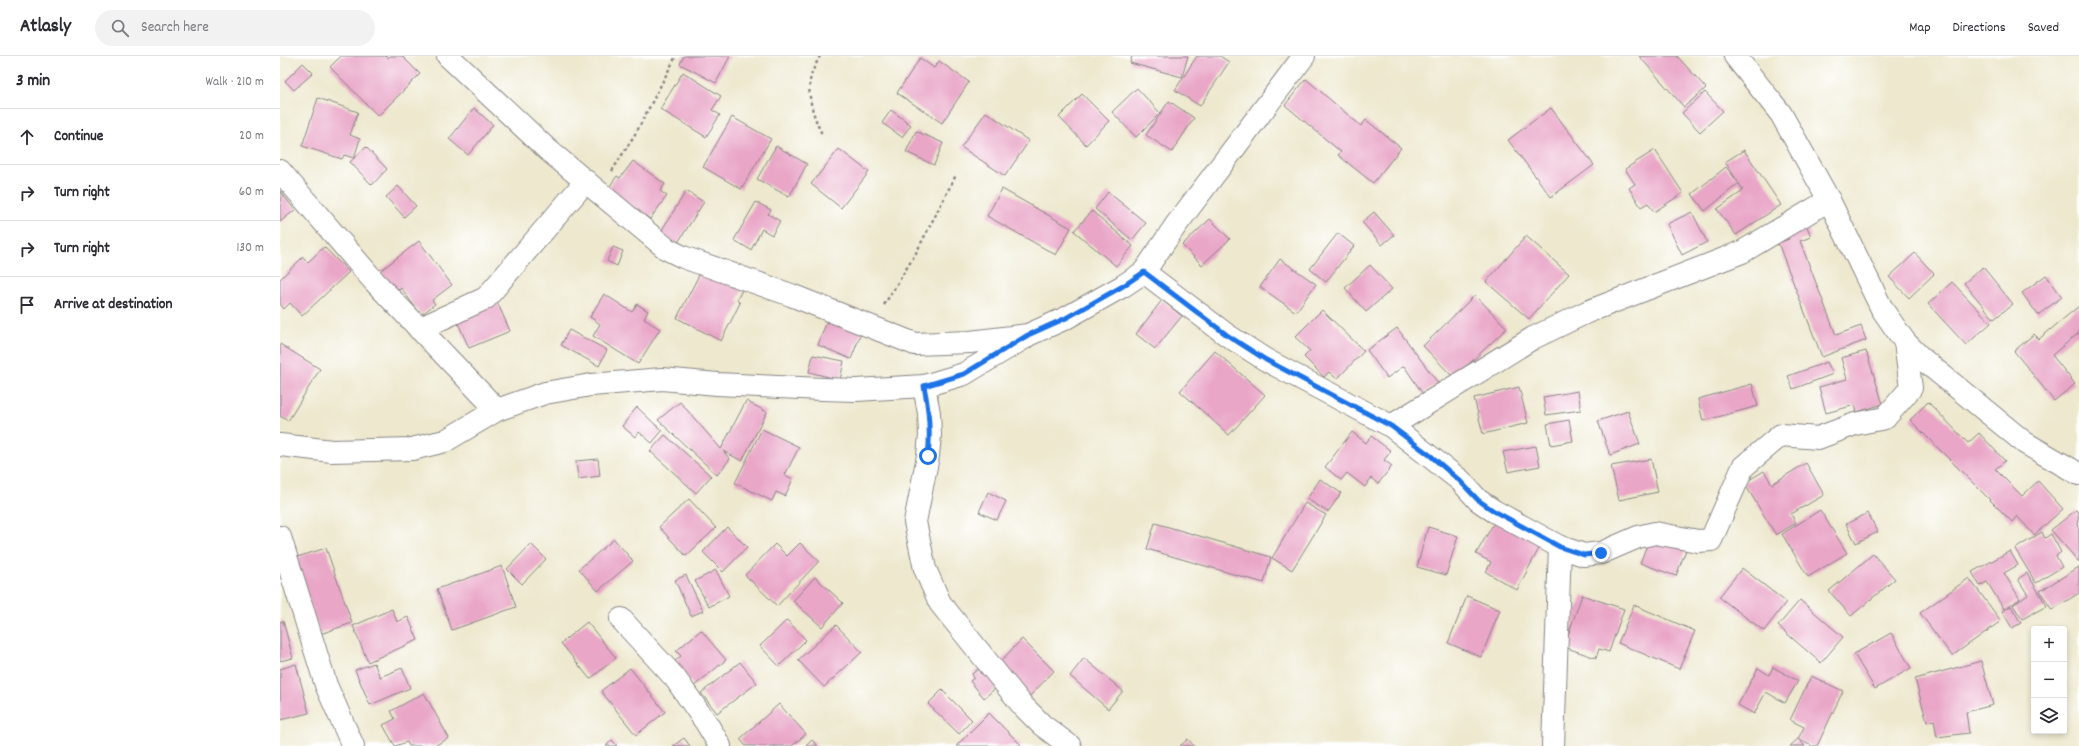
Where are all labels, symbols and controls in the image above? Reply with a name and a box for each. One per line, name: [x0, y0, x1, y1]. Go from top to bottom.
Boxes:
search box: [95, 10, 375, 46]
text: Atlasly: [20, 14, 71, 41]
icon: search: [109, 17, 131, 39]
text: Search here: [141, 17, 209, 39]
text: Map: [1909, 18, 1931, 38]
text: Directions: [1953, 18, 2006, 38]
text: Saved: [2028, 18, 2059, 38]
text: 3 min: [16, 70, 50, 94]
text: Walk · 210 m: [206, 73, 264, 92]
icon: ahead: [16, 126, 38, 148]
text: Continue: [54, 126, 103, 148]
text: 20 m: [239, 127, 264, 146]
icon: right: [16, 182, 38, 204]
text: Turn right: [54, 182, 110, 204]
text: 60 m: [239, 183, 264, 202]
icon: right: [16, 238, 38, 260]
text: Turn right: [54, 238, 110, 260]
text: 130 m: [236, 239, 264, 258]
icon: arrive: [16, 294, 38, 316]
text: Arrive at destination: [54, 294, 172, 316]
route start: [919, 447, 937, 465]
route end: [1592, 544, 1610, 562]
map controls: [2031, 626, 2067, 734]
button: +: [2031, 626, 2067, 662]
button: −: [2031, 662, 2067, 698]
button: layers: [2031, 698, 2067, 734]

